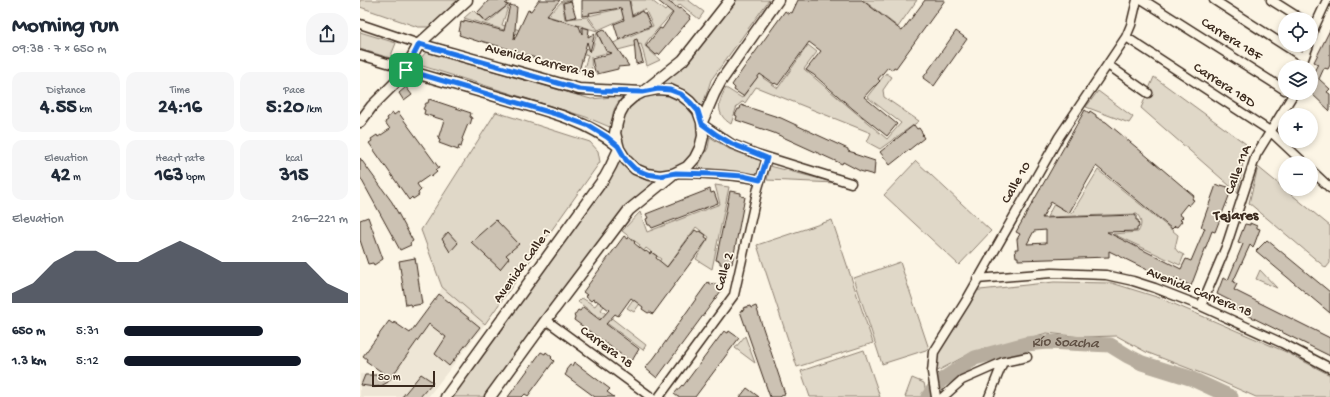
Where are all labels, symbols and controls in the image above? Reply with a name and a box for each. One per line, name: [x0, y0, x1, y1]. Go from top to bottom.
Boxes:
map controls: [1278, 12, 1318, 196]
button: locate: [1278, 12, 1318, 52]
button: share: [306, 13, 348, 55]
text: Morning run: [12, 14, 118, 40]
street label: Carrera 18F: [1197, 14, 1265, 66]
street label: Avenida Carrera 18: [483, 40, 597, 84]
text: 09:38 · 7 × 650 m: [12, 42, 106, 57]
pin: [389, 53, 423, 87]
icon: arrive: [395, 59, 417, 81]
street label: Carrera 18D: [1190, 60, 1259, 113]
button: layers: [1278, 60, 1318, 100]
text: Distance: [47, 85, 85, 97]
text: Time: [170, 85, 190, 97]
text: Pace: [283, 85, 305, 97]
text: 4.55: [40, 97, 77, 120]
text: 24:16: [158, 97, 202, 120]
text: 5:20: [266, 97, 304, 120]
text: km: [77, 104, 92, 116]
text: /km: [304, 104, 322, 116]
button: +: [1278, 108, 1318, 148]
street label: Calle 11A: [1222, 142, 1256, 197]
text: Elevation: [44, 153, 88, 165]
text: Heart rate: [155, 153, 205, 165]
text: kcal: [285, 153, 303, 165]
button: −: [1278, 156, 1318, 196]
street label: Calle 10: [998, 159, 1036, 207]
text: 42: [51, 165, 70, 188]
text: 163: [155, 165, 183, 188]
text: 315: [280, 165, 308, 188]
text: m: [70, 172, 81, 184]
text: bpm: [183, 172, 205, 184]
district label: Tejares: [1213, 207, 1260, 225]
text: Elevation: [12, 212, 64, 227]
text: 216–221 m: [292, 212, 348, 227]
street label: Avenida Calle 1: [490, 225, 556, 307]
street label: Calle 2: [711, 251, 739, 293]
street label: Avenida Carrera 18: [1144, 264, 1255, 322]
street label: Carrera 18: [576, 323, 636, 373]
text: 650 m: [12, 324, 45, 339]
text: 5:31: [76, 324, 99, 339]
water label: Río Soacha: [1031, 333, 1101, 354]
text: 1.3 km: [12, 354, 46, 369]
text: 5:12: [76, 354, 99, 369]
scale bar: [372, 369, 435, 388]
text: 50 m: [378, 372, 400, 384]

